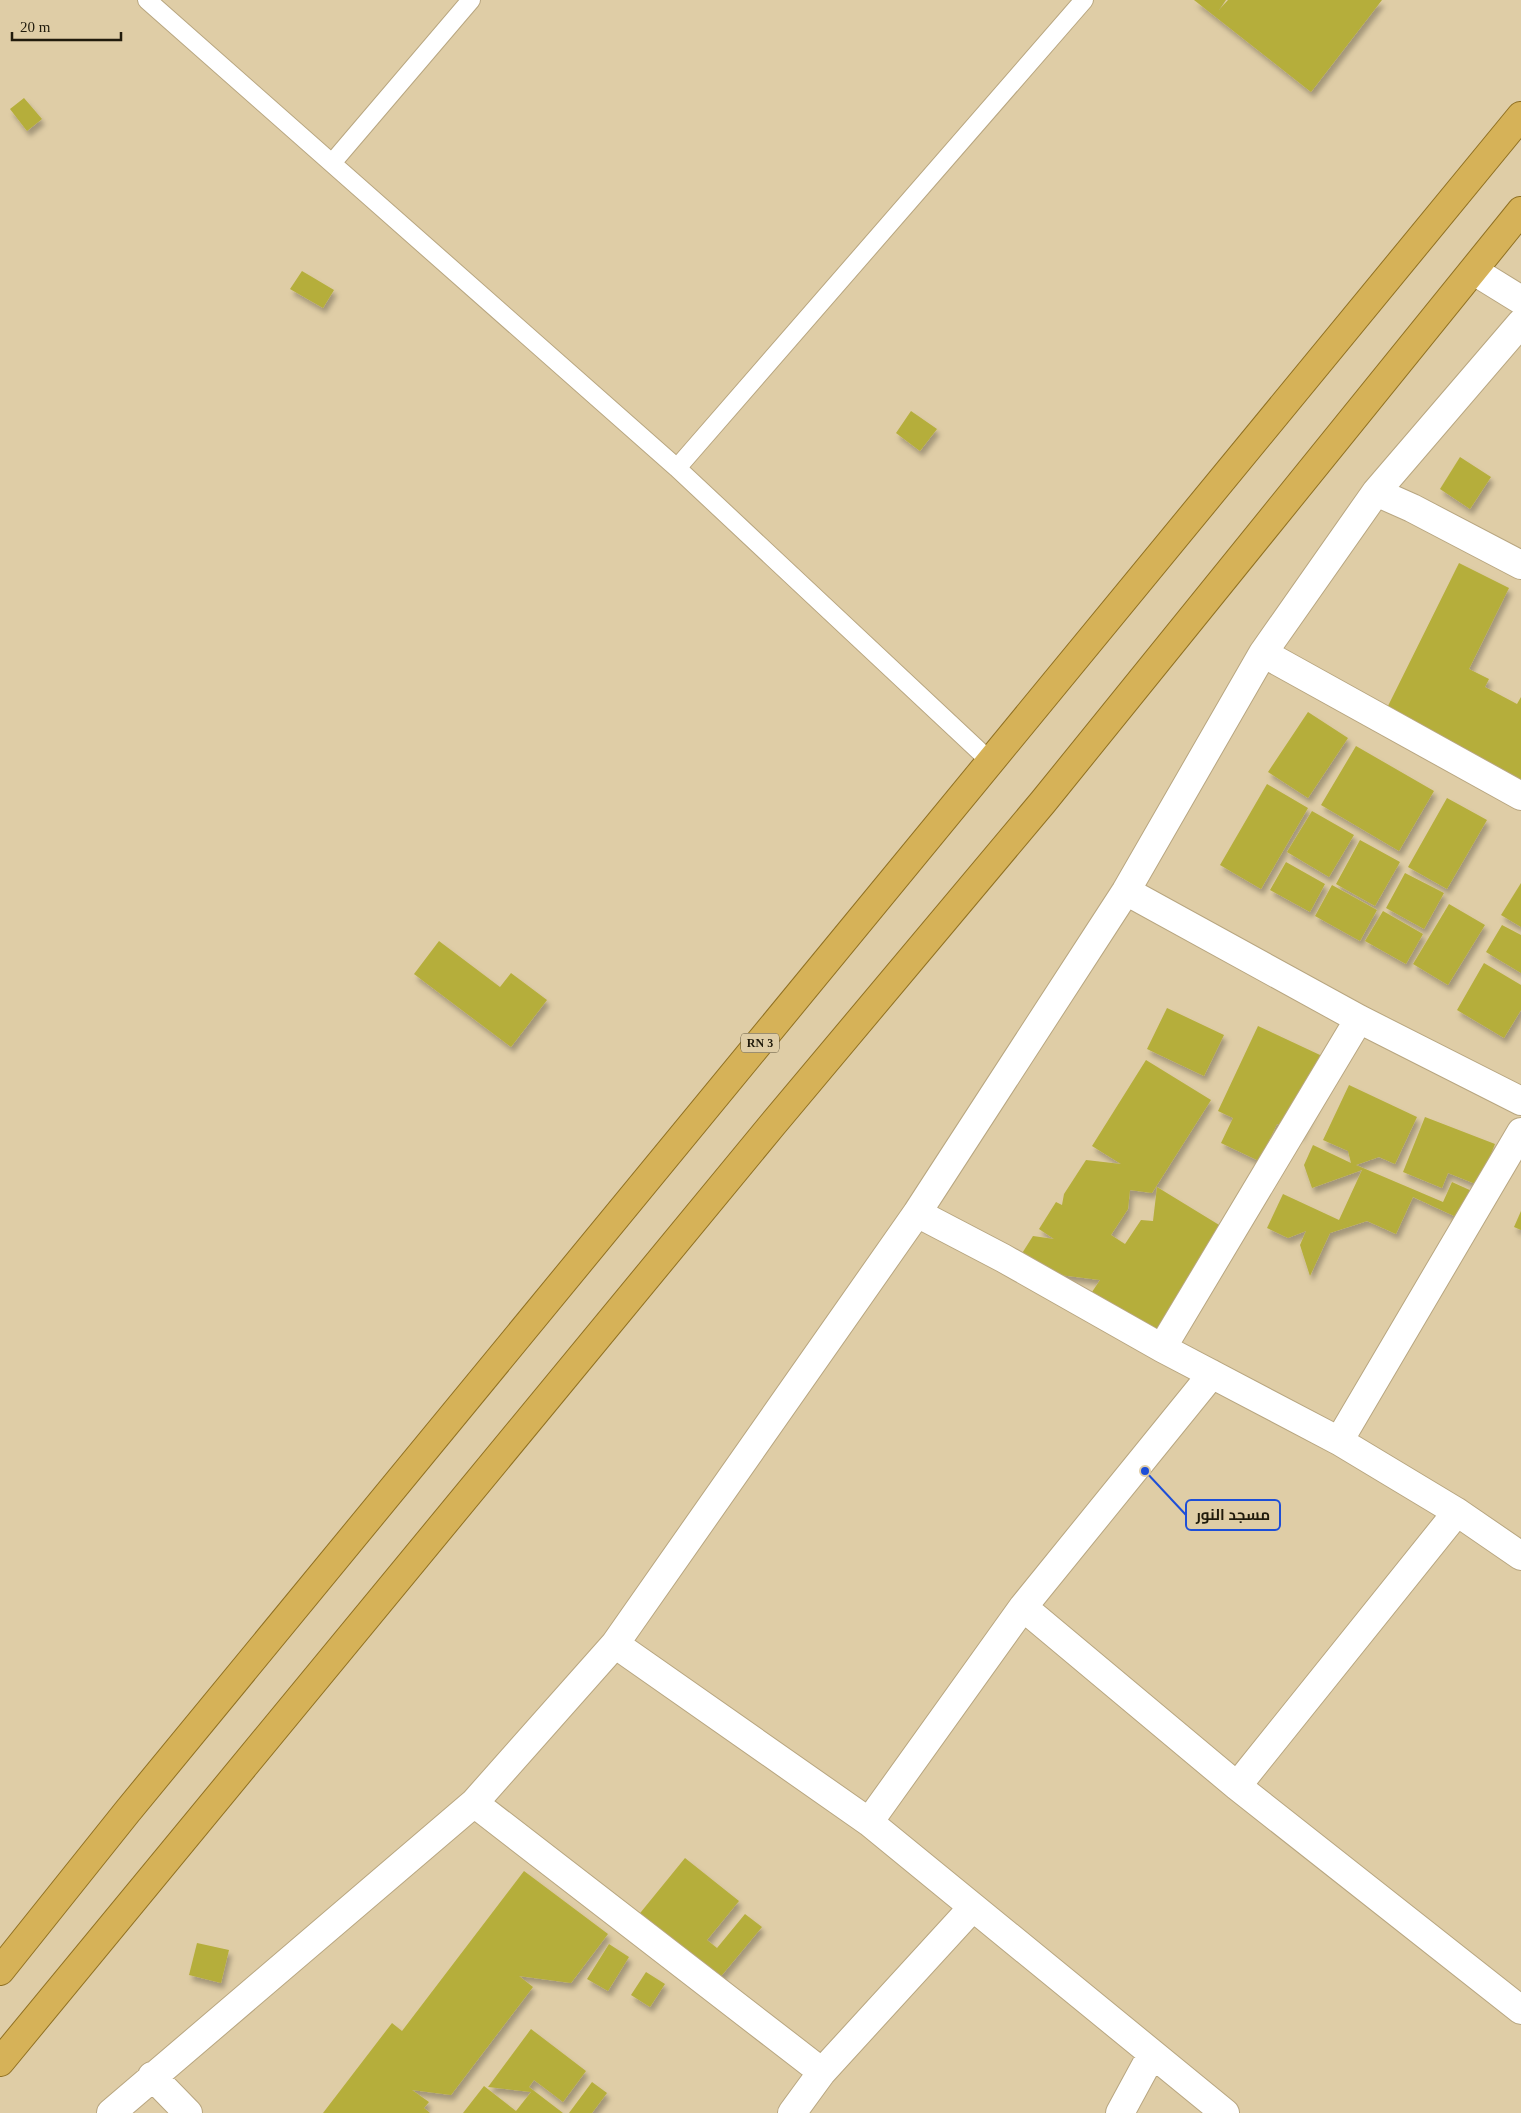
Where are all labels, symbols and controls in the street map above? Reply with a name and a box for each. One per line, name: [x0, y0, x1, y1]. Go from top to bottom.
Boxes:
scale bar: [12, 10, 121, 42]
text: 20 m: [20, 19, 51, 35]
road number: RN 3: [741, 1034, 779, 1052]
callout: مسجد النور: [1186, 1500, 1280, 1530]
text: مسجد النور: [1195, 1507, 1270, 1524]

